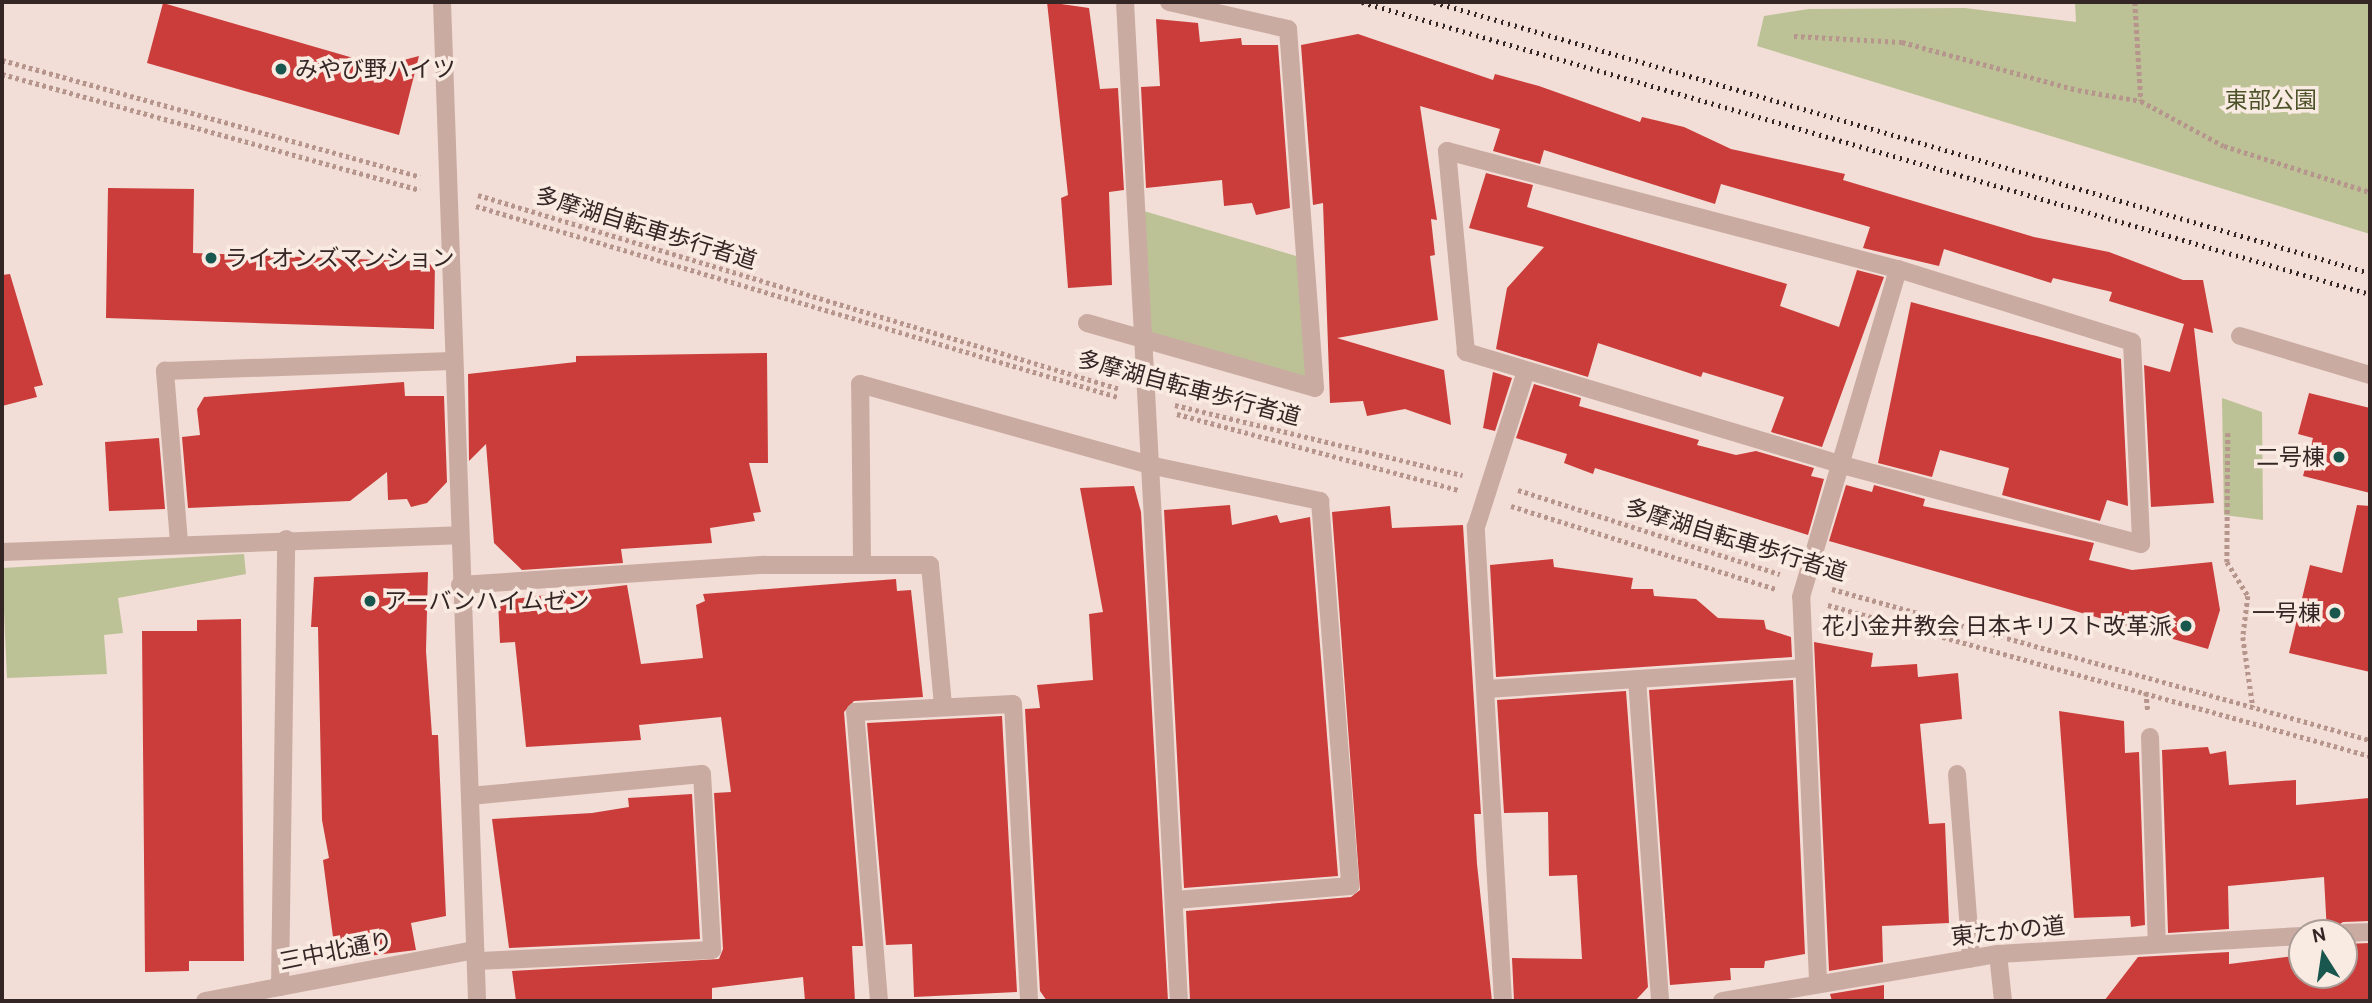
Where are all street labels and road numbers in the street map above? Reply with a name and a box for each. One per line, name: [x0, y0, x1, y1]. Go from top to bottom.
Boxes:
street label: 多摩湖自転車歩行者道: [532, 181, 760, 275]
street label: 多摩湖自転車歩行者道: [1074, 345, 1304, 431]
street label: 多摩湖自転車歩行者道: [1622, 493, 1850, 587]
street label: 東たかの道: [1949, 911, 2067, 951]
street label: 三中北通り: [277, 926, 395, 976]

